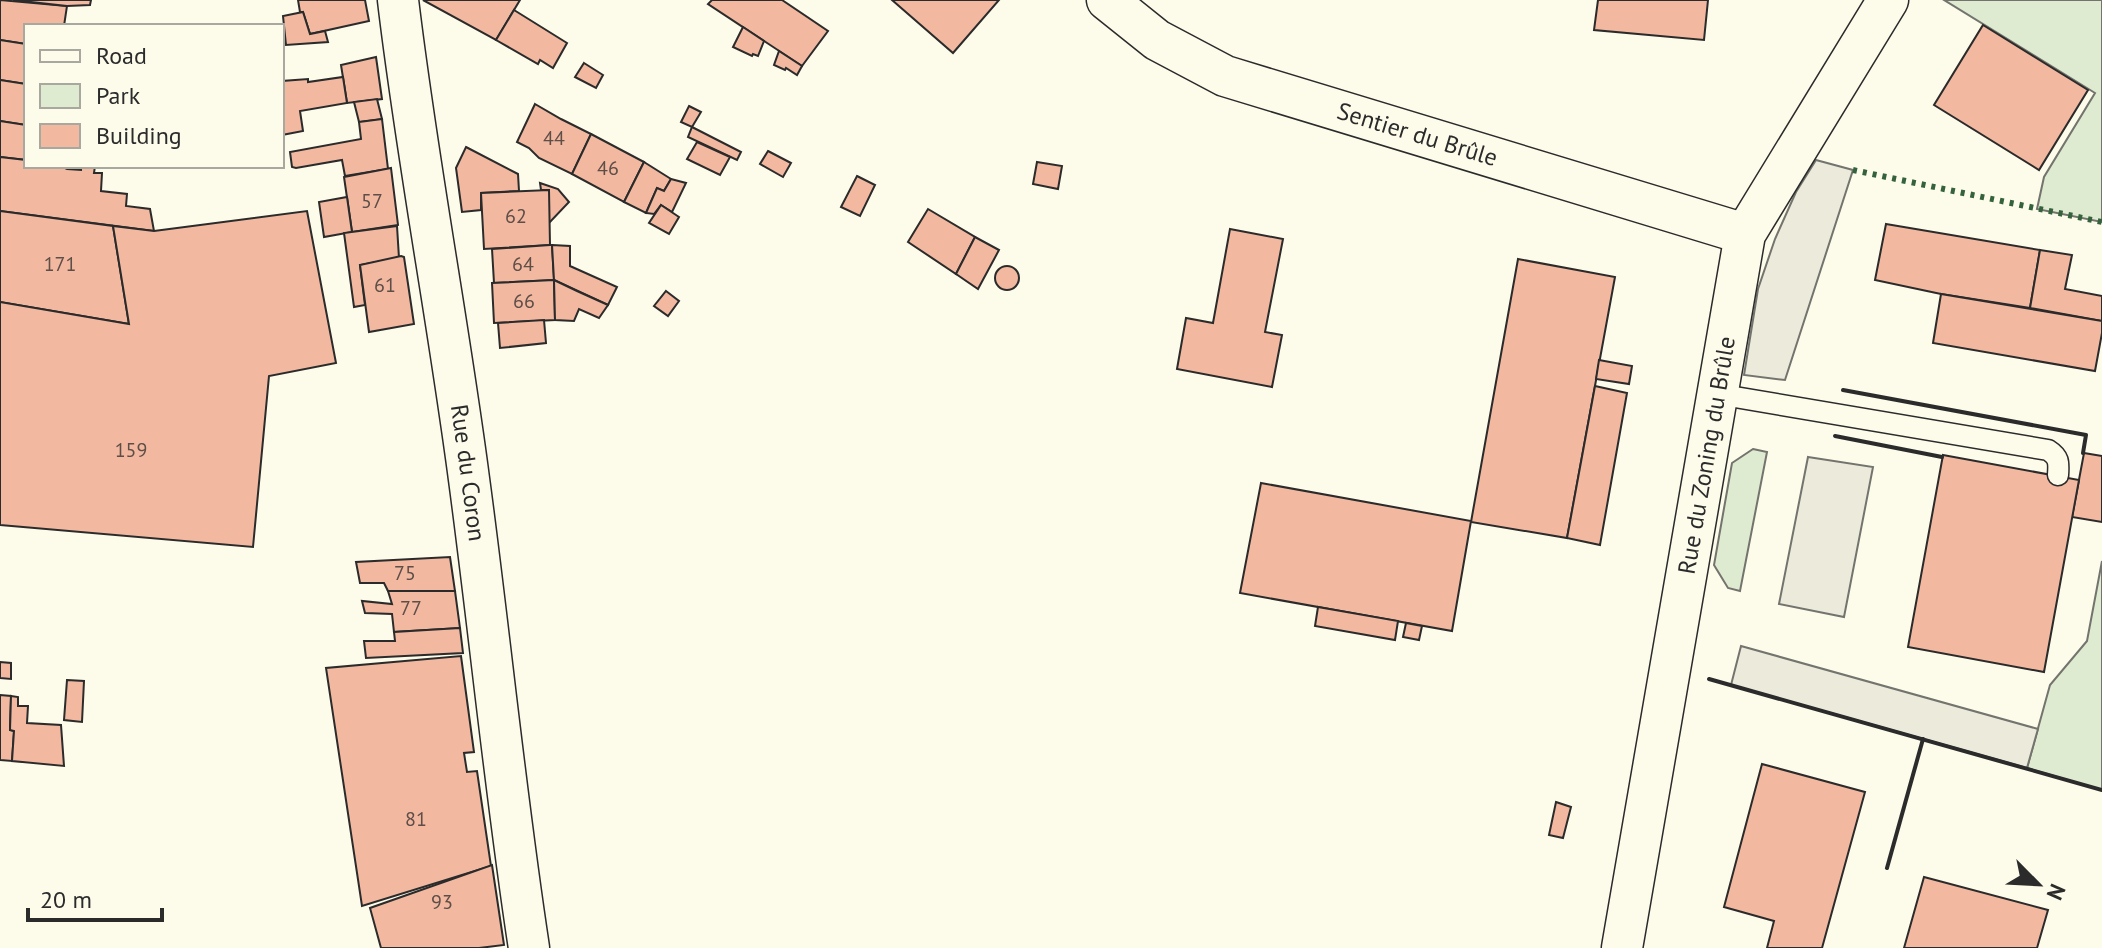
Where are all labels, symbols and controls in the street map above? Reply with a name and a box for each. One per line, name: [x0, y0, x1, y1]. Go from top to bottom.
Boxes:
legend: [24, 24, 284, 168]
text: Road: [96, 40, 147, 71]
text: Park: [96, 80, 141, 111]
street label: Sentier du Brûle: [1334, 95, 1501, 173]
text: Building: [96, 120, 182, 151]
house number: 44: [543, 125, 565, 151]
house number: 46: [597, 155, 619, 181]
house number: 57: [361, 188, 383, 214]
house number: 62: [505, 203, 527, 229]
house number: 171: [44, 251, 76, 277]
house number: 64: [512, 251, 534, 277]
house number: 61: [374, 272, 396, 298]
house number: 66: [513, 288, 535, 314]
street label: Rue du Zoning du Brûle: [1671, 334, 1742, 576]
street label: Rue du Coron: [444, 402, 493, 543]
house number: 159: [115, 437, 147, 463]
house number: 75: [394, 560, 416, 586]
house number: 77: [400, 595, 422, 621]
house number: 81: [405, 806, 427, 832]
north arrow: [1998, 844, 2078, 924]
scale bar: [28, 872, 162, 922]
text: N: [2041, 880, 2072, 904]
text: 20 m: [40, 884, 92, 915]
house number: 93: [431, 889, 453, 915]

